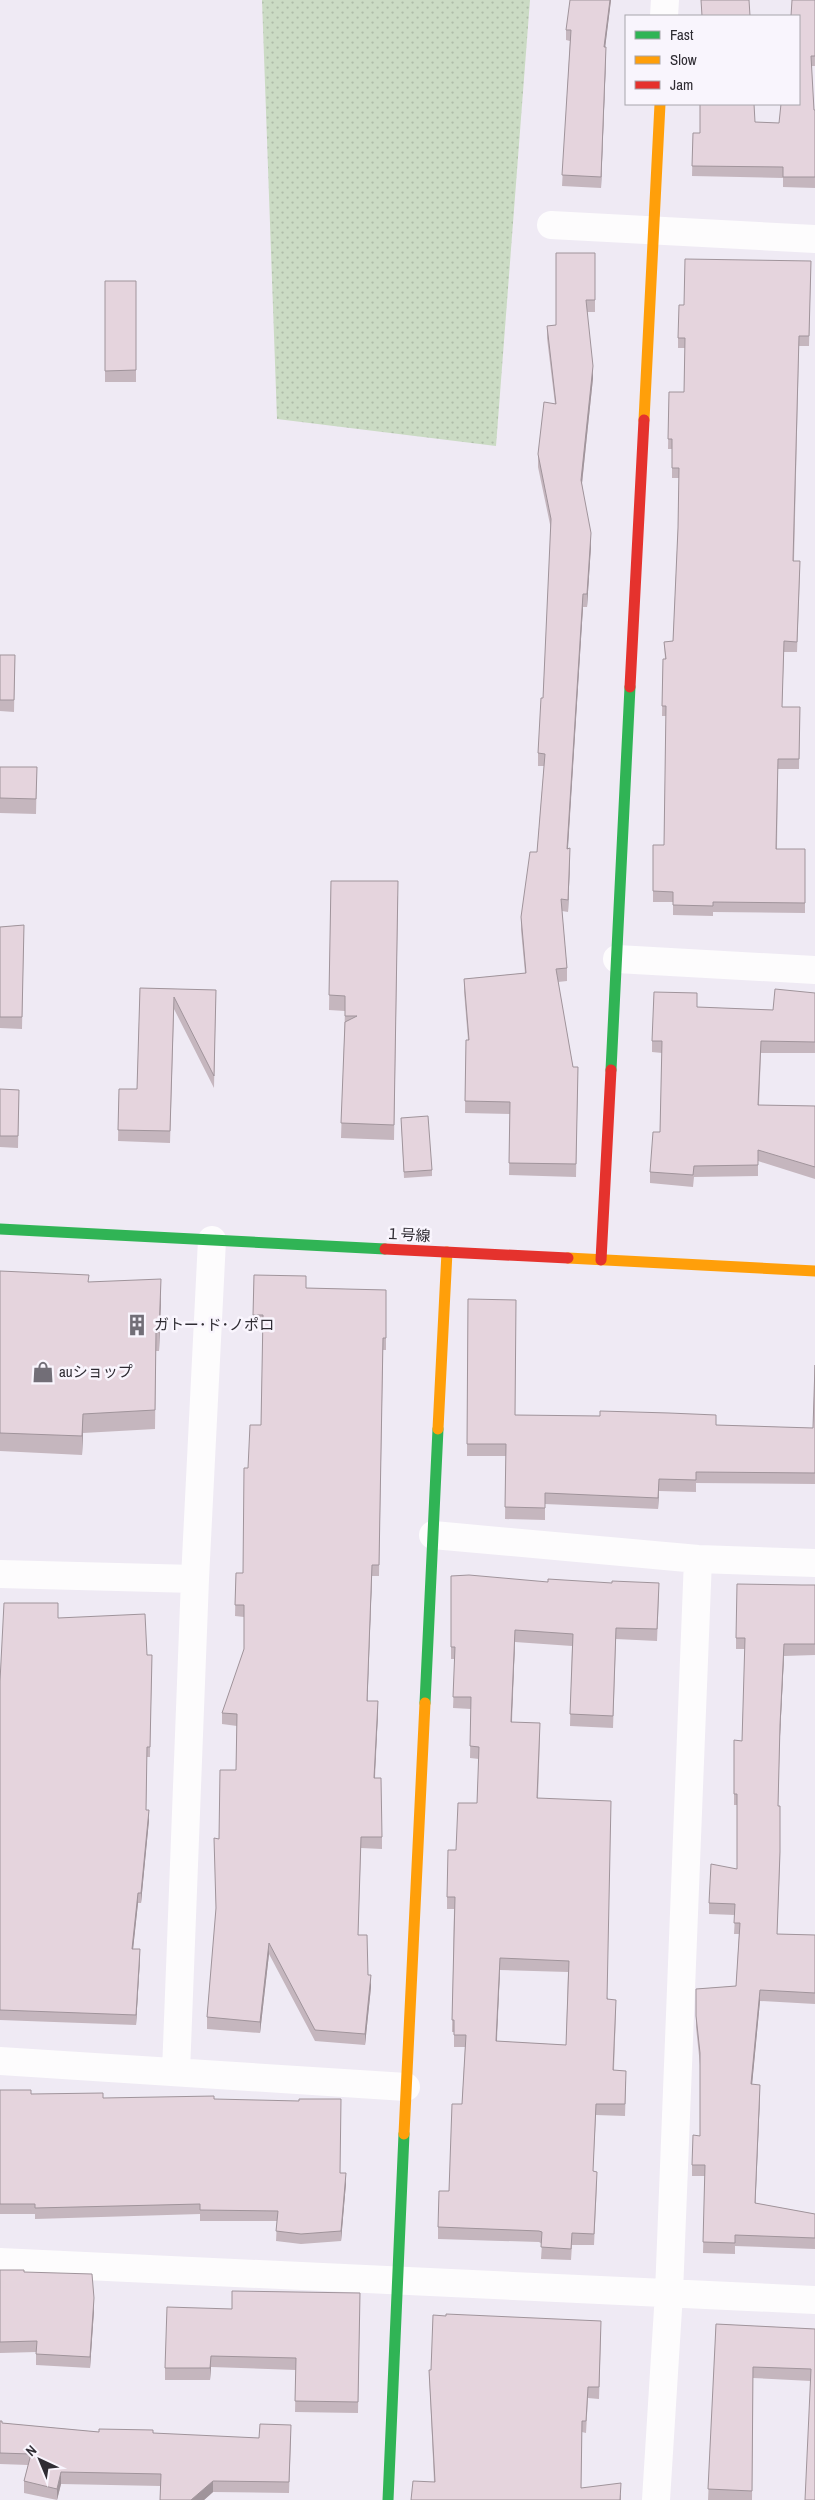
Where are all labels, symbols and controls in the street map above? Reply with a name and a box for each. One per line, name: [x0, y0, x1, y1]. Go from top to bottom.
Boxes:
legend: [625, 15, 800, 105]
text: Fast: [670, 24, 694, 45]
text: Slow: [670, 49, 697, 70]
text: Jam: [670, 74, 693, 95]
street label: １号線: [385, 1223, 431, 1246]
building icon: ガトー･ド･ノポロ: [124, 1312, 150, 1338]
place label: ガトー･ド･ノポロ: [154, 1314, 274, 1335]
shop icon: auショップ: [30, 1359, 56, 1385]
place label: auショップ: [59, 1361, 133, 1382]
north arrow: [15, 2435, 65, 2485]
text: N: [22, 2441, 40, 2460]

